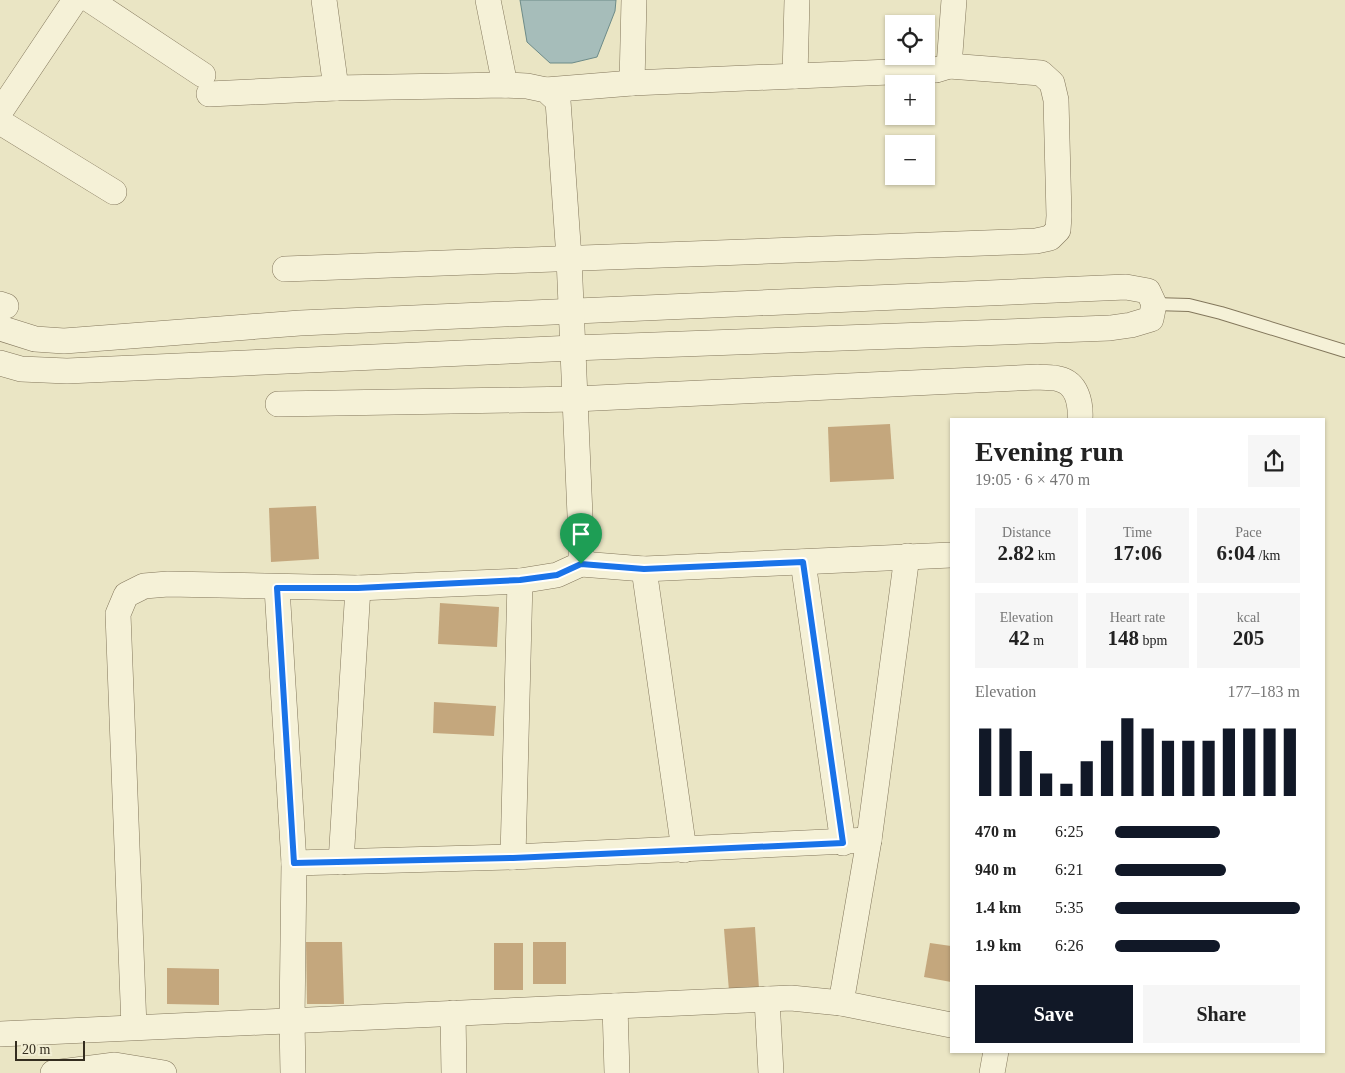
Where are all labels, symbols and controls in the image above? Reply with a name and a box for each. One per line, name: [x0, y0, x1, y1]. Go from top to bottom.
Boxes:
map controls: [885, 15, 935, 185]
button: locate: [885, 15, 935, 65]
button: +: [885, 75, 935, 125]
button: −: [885, 135, 935, 185]
button: share: [1248, 435, 1300, 487]
text: Evening run: [975, 436, 1124, 467]
text: 19:05 · 6 × 470 m: [975, 471, 1090, 488]
pin: [560, 513, 602, 564]
icon: arrive: [567, 520, 595, 548]
text: Distance: [1002, 525, 1051, 540]
text: Time: [1123, 525, 1152, 540]
text: Pace: [1235, 525, 1262, 540]
text: 2.82: [997, 541, 1034, 565]
text: 17:06: [1113, 541, 1162, 565]
text: 6:04: [1217, 541, 1255, 565]
text: km: [1034, 548, 1056, 563]
text: /km: [1255, 548, 1280, 563]
text: Elevation: [1000, 610, 1053, 625]
text: Heart rate: [1110, 610, 1165, 625]
text: kcal: [1237, 610, 1260, 625]
text: 42: [1009, 626, 1030, 650]
text: 148: [1108, 626, 1139, 650]
text: 205: [1233, 626, 1264, 650]
text: m: [1030, 633, 1044, 648]
text: bpm: [1139, 633, 1167, 648]
text: Elevation: [975, 683, 1036, 700]
text: 177–183 m: [1228, 683, 1300, 700]
text: 470 m: [975, 823, 1016, 840]
text: 6:25: [1055, 823, 1083, 840]
text: 940 m: [975, 861, 1016, 878]
text: 6:21: [1055, 861, 1083, 878]
text: 1.4 km: [975, 899, 1021, 916]
text: 5:35: [1055, 899, 1083, 916]
text: 1.9 km: [975, 937, 1021, 954]
text: 6:26: [1055, 937, 1083, 954]
button: Save: [975, 985, 1133, 1043]
button: Share: [1143, 985, 1300, 1043]
scale bar: [15, 1038, 85, 1061]
text: 20 m: [22, 1042, 50, 1057]

